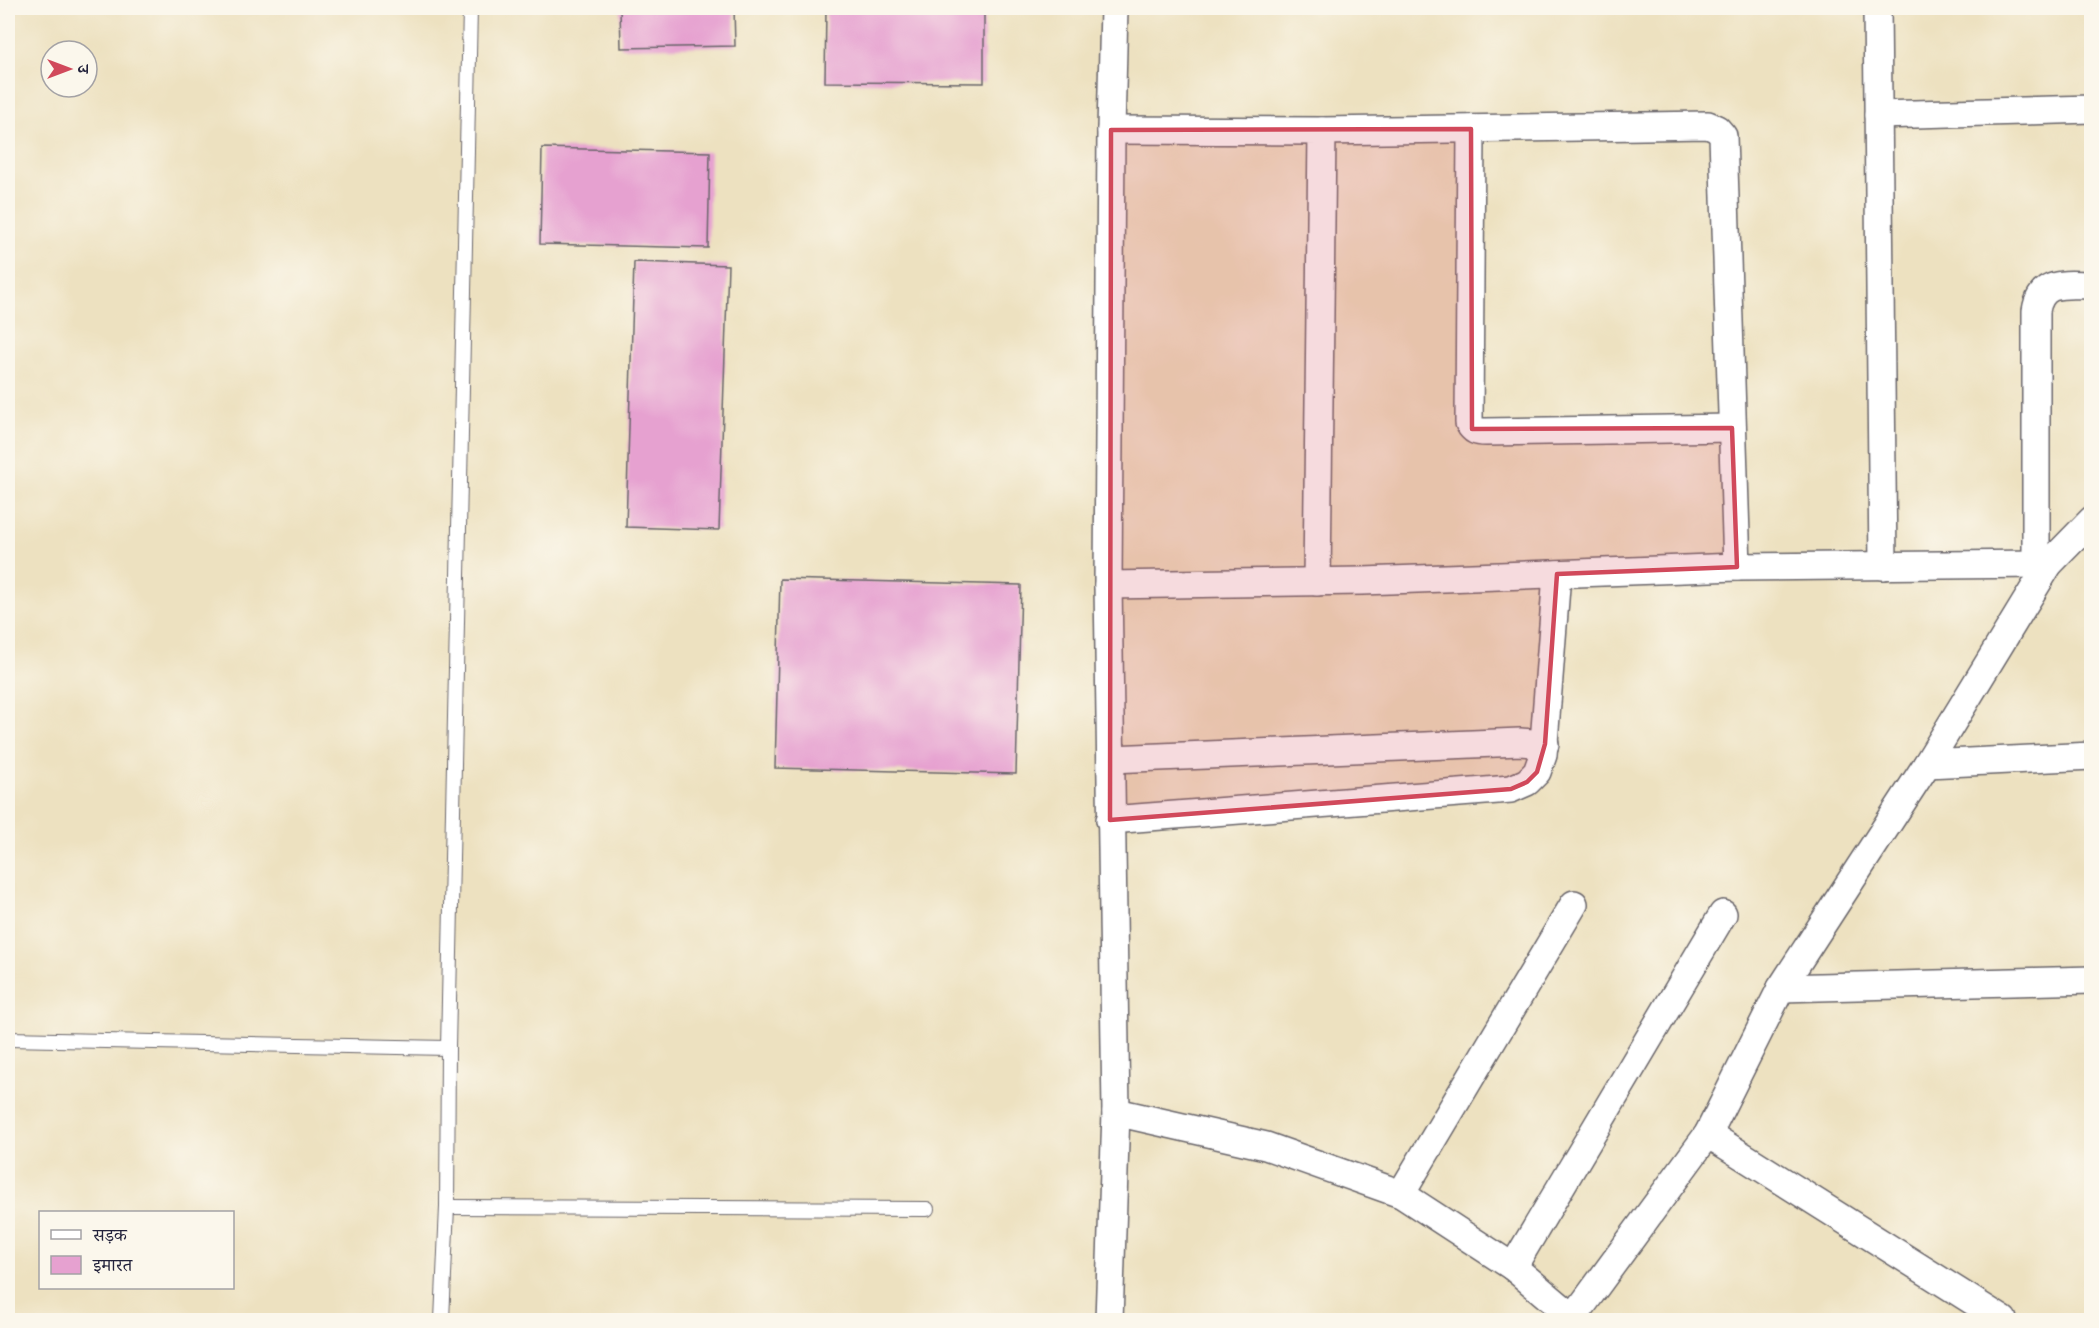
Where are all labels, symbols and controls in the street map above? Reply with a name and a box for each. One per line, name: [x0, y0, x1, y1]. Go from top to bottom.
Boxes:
north arrow: [39, 39, 99, 99]
text: उ: [73, 64, 93, 75]
legend: [39, 1211, 234, 1289]
text: सड़क: [92, 1224, 128, 1247]
text: इमारत: [92, 1254, 133, 1277]

